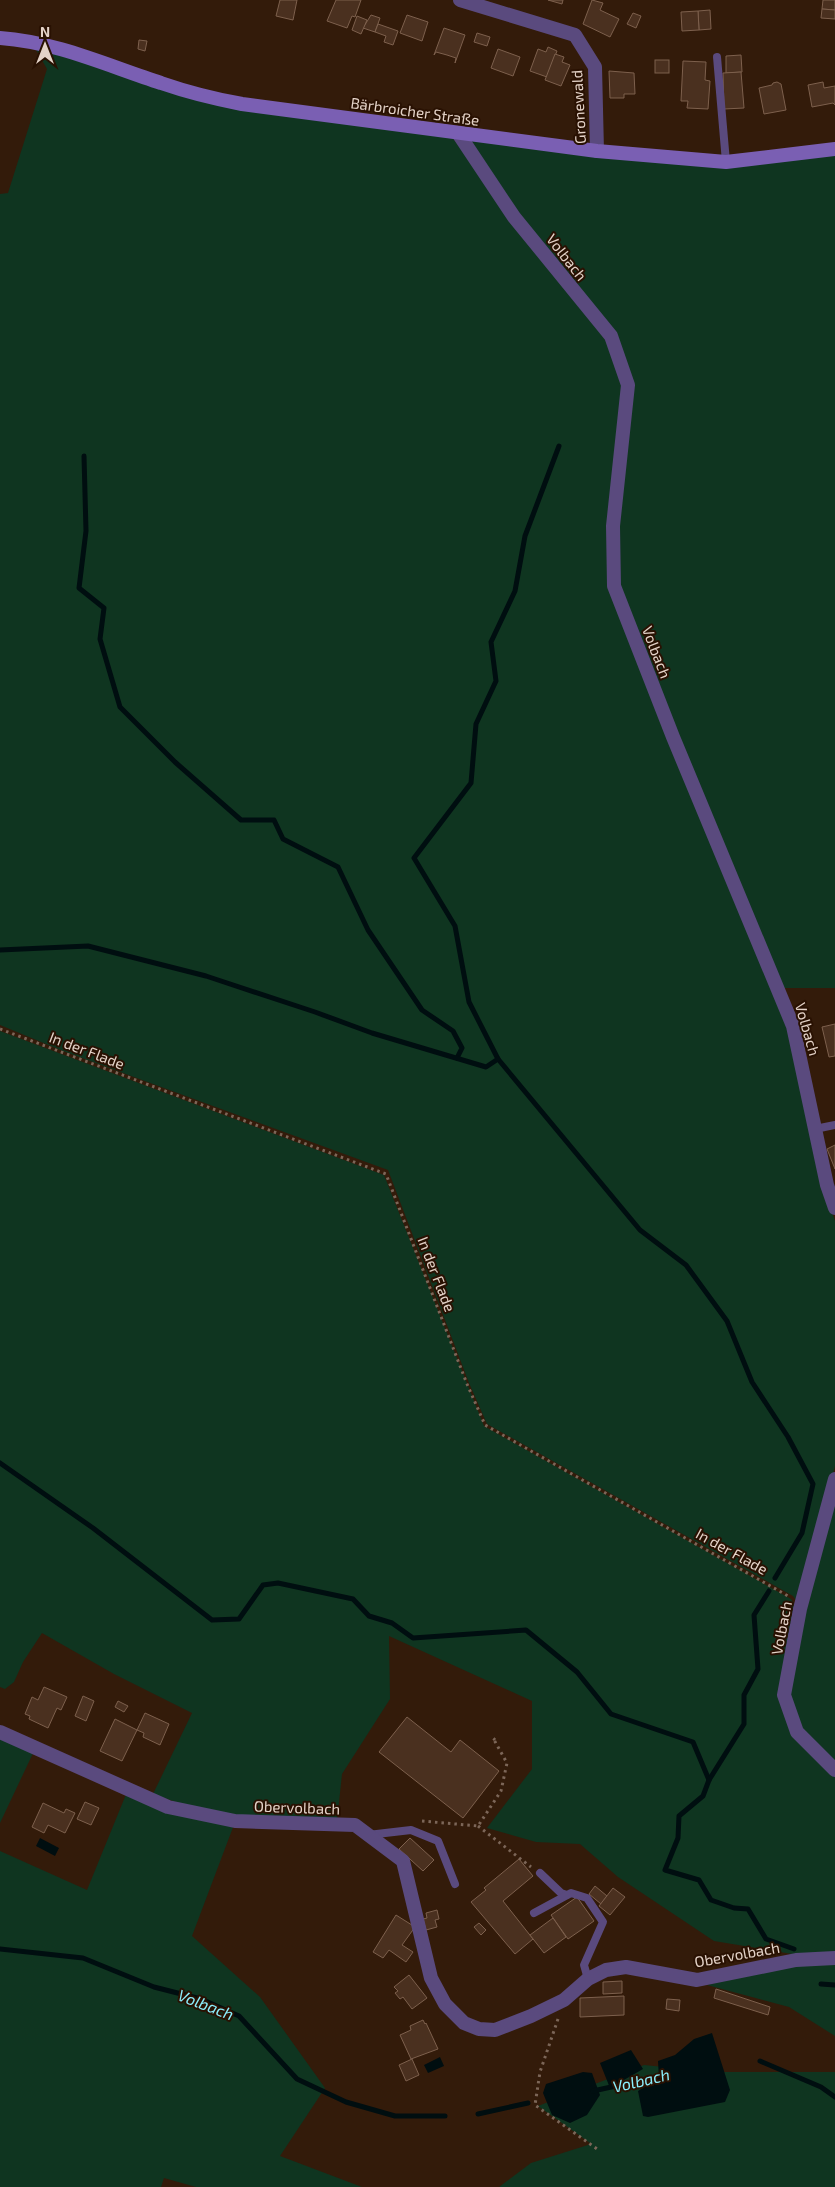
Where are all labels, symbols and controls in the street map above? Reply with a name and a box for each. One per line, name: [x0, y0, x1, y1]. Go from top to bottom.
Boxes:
north arrow: [20, 20, 70, 70]
text: N: [40, 23, 50, 40]
street label: Gronewald: [567, 70, 589, 144]
street label: Bärbroicher Straße: [349, 93, 481, 129]
street label: Volbach: [543, 230, 591, 284]
street label: Volbach: [639, 623, 675, 681]
street label: Volbach: [792, 1000, 824, 1058]
street label: In der Flade: [47, 1027, 127, 1073]
street label: In der Flade: [414, 1234, 460, 1314]
street label: In der Flade: [693, 1524, 771, 1578]
street label: Volbach: [767, 1600, 795, 1656]
street label: Obervolbach: [254, 1796, 340, 1818]
street label: Obervolbach: [693, 1938, 781, 1970]
water label: Volbach: [175, 1985, 237, 2023]
water label: Volbach: [611, 2064, 671, 2096]

